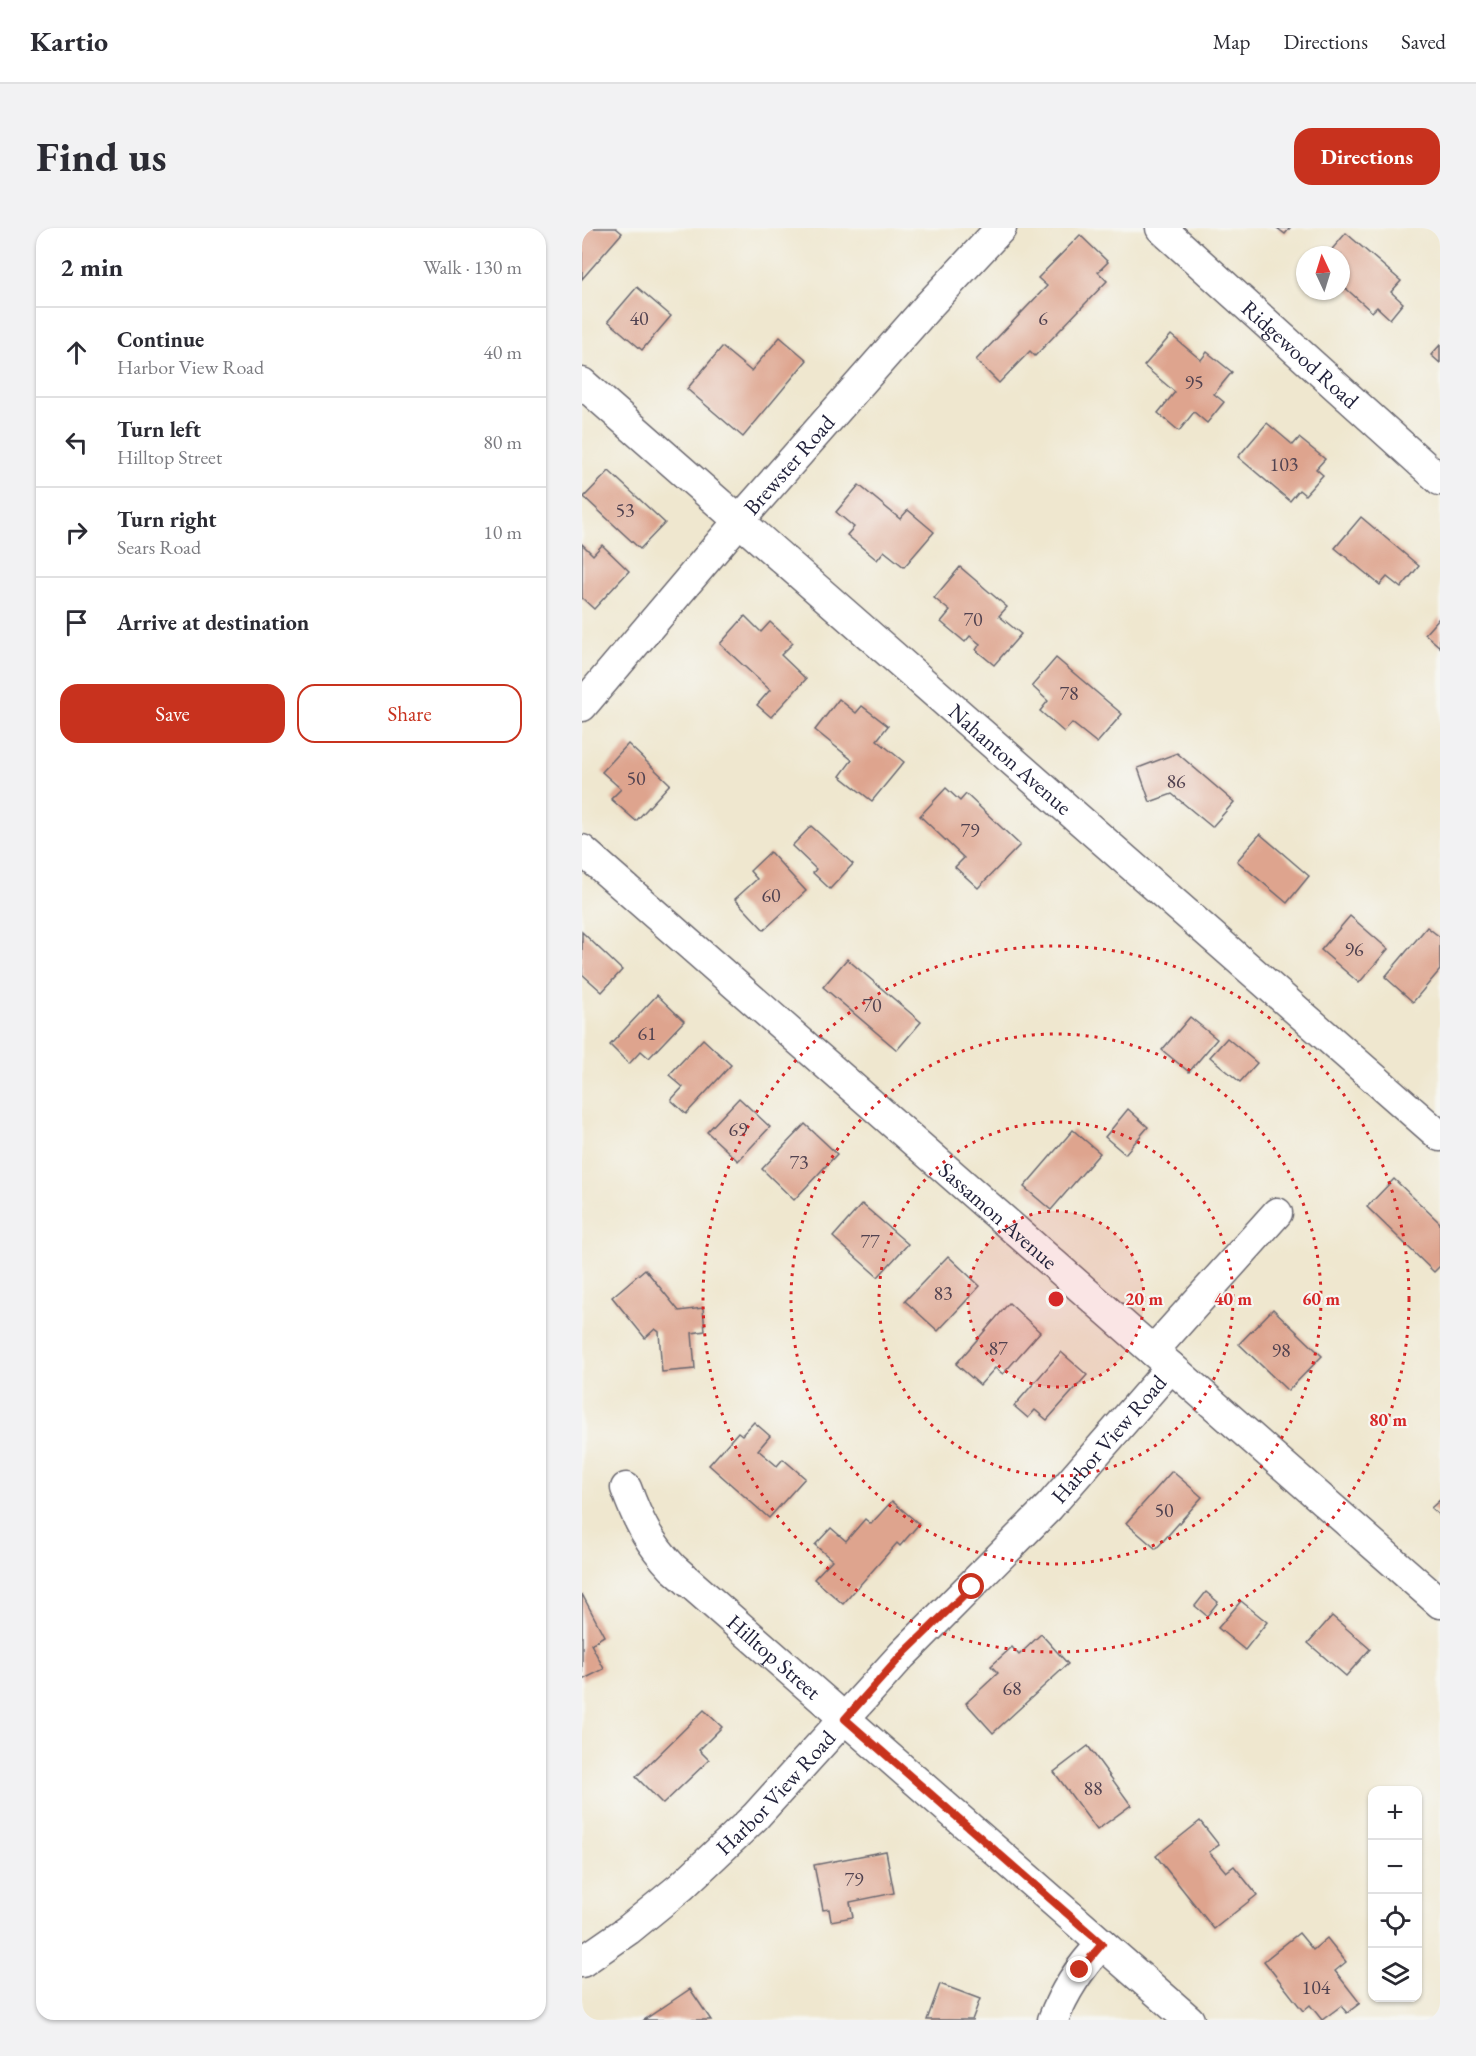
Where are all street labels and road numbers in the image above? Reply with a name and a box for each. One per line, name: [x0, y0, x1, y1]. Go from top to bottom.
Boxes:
street label: Ridgewood Road: [1235, 294, 1366, 415]
street label: Brewster Road: [737, 408, 842, 521]
street label: Nahanton Avenue: [942, 697, 1078, 822]
street label: Sassamon Avenue: [932, 1156, 1064, 1276]
street label: Harbor View Road: [1045, 1368, 1174, 1510]
street label: Hilltop Street: [721, 1608, 827, 1706]
street label: Harbor View Road: [710, 1723, 842, 1862]

